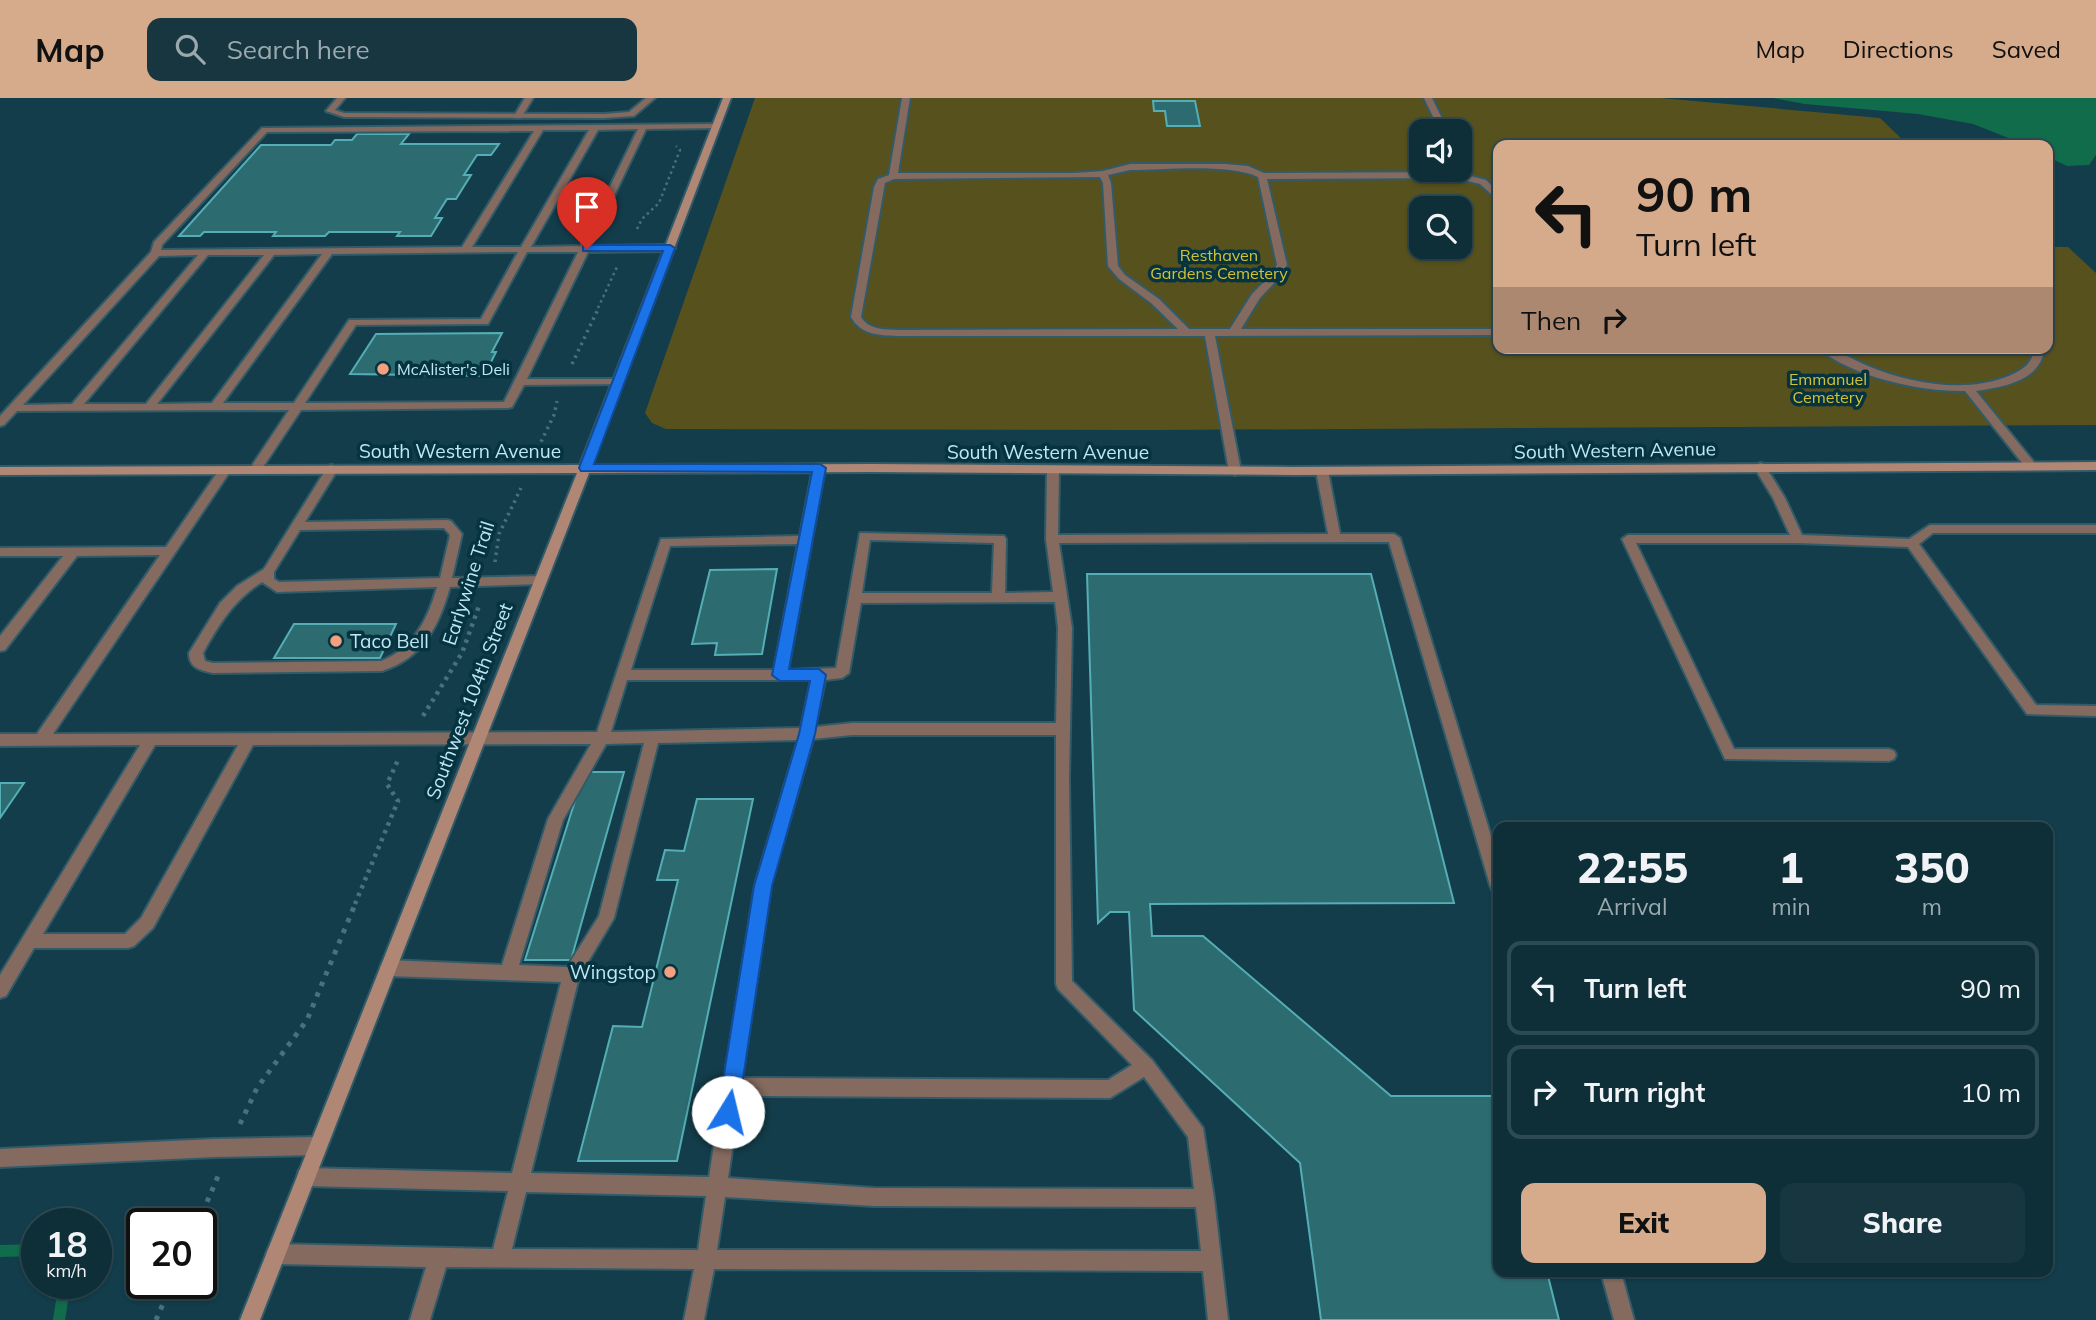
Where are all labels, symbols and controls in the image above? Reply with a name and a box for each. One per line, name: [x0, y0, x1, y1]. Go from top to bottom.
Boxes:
search box: [147, 18, 637, 81]
text: Map: [35, 29, 105, 70]
icon: search: [171, 30, 209, 68]
text: Search here: [227, 33, 370, 66]
text: Map: [1755, 34, 1805, 64]
text: Directions: [1843, 34, 1954, 64]
text: Saved: [1992, 34, 2061, 64]
map controls: [1409, 119, 1472, 259]
button: sound: [1409, 119, 1472, 182]
text: 90 m: [1636, 163, 1752, 224]
icon: left: [1521, 168, 1612, 259]
pin: [557, 177, 617, 249]
icon: arrive: [568, 188, 606, 226]
button: search: [1409, 196, 1472, 259]
text: Turn left: [1636, 224, 1756, 264]
park label: Resthaven Gardens Cemetery: [1150, 245, 1288, 283]
icon: right: [1595, 301, 1633, 339]
text: Then: [1521, 304, 1581, 337]
place label: McAlister's Deli: [397, 359, 510, 379]
marker: McAlister's Deli: [375, 361, 391, 377]
park label: Emmanuel Cemetery: [1789, 369, 1867, 407]
street label: South Western Avenue: [1514, 436, 1716, 464]
street label: South Western Avenue: [359, 439, 561, 463]
street label: South Western Avenue: [947, 440, 1149, 464]
street label: Earlywine Trail: [437, 518, 499, 648]
street label: Southwest 104th Street: [420, 599, 518, 803]
place label: Taco Bell: [350, 629, 429, 653]
marker: Taco Bell: [328, 633, 344, 649]
text: 22:55: [1576, 841, 1688, 894]
text: 1: [1778, 841, 1804, 894]
text: 350: [1894, 841, 1970, 894]
text: Arrival: [1597, 892, 1667, 921]
text: min: [1771, 892, 1811, 921]
text: m: [1922, 892, 1942, 921]
place label: Wingstop: [570, 960, 656, 984]
marker: Wingstop: [662, 964, 678, 980]
icon: left: [1525, 969, 1563, 1007]
text: Turn left: [1584, 972, 1686, 1005]
text: 90 m: [1960, 972, 2021, 1005]
icon: right: [1525, 1073, 1563, 1111]
position arrow: [691, 1075, 765, 1149]
text: Turn right: [1584, 1076, 1705, 1109]
text: 10 m: [1960, 1076, 2021, 1109]
button: Exit: [1521, 1183, 1766, 1263]
button: Share: [1780, 1183, 2025, 1263]
speed limit sign: 20: [126, 1208, 217, 1299]
text: 18: [45, 1222, 88, 1266]
text: km/h: [46, 1259, 87, 1282]

